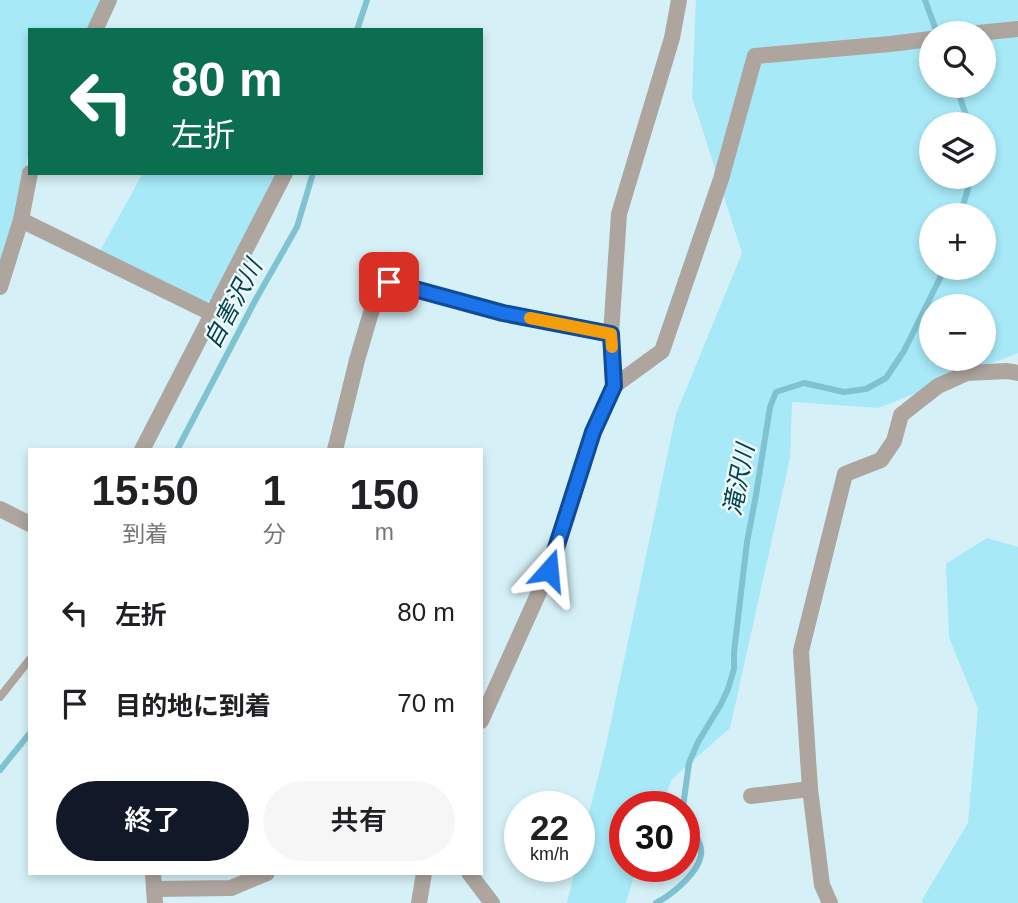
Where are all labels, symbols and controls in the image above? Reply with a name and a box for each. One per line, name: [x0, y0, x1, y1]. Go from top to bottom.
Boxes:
map controls: [919, 21, 996, 371]
button: search: [919, 21, 996, 98]
text: 80 m: [171, 52, 283, 106]
icon: left: [56, 56, 147, 147]
button: layers: [919, 112, 996, 189]
text: 左折: [171, 117, 235, 153]
button: +: [919, 203, 996, 280]
water label: 自害沢川: [198, 252, 268, 352]
pin: [359, 252, 419, 312]
icon: arrive: [370, 263, 408, 301]
button: −: [919, 294, 996, 371]
water label: 滝沢川: [718, 439, 759, 518]
text: 15:50: [92, 467, 199, 514]
text: 1: [262, 467, 286, 514]
text: 150: [349, 471, 419, 518]
text: m: [375, 519, 394, 545]
text: 到着: [122, 521, 168, 547]
text: 分: [263, 521, 286, 547]
position arrow: [512, 533, 586, 607]
icon: left: [56, 594, 94, 632]
text: 80 m: [397, 597, 455, 627]
text: 左折: [115, 600, 167, 630]
icon: arrive: [56, 685, 94, 723]
text: 70 m: [397, 688, 455, 718]
text: 目的地に到着: [115, 691, 271, 721]
button: 終了: [56, 781, 249, 861]
button: 共有: [263, 781, 455, 861]
speed limit sign: 30: [609, 791, 700, 882]
text: 22: [530, 808, 569, 847]
text: km/h: [530, 844, 569, 864]

